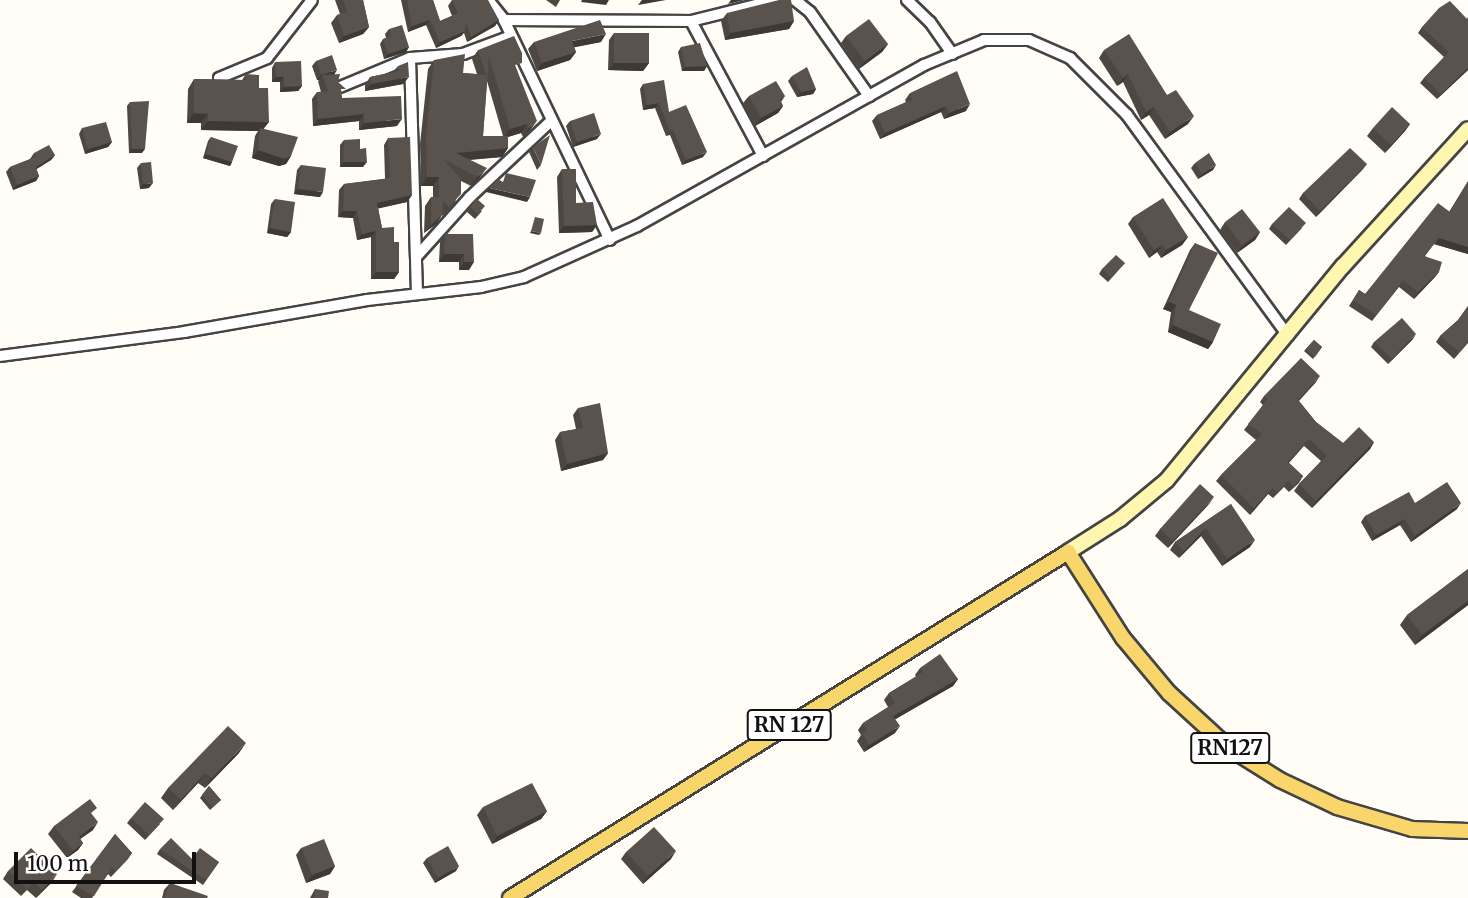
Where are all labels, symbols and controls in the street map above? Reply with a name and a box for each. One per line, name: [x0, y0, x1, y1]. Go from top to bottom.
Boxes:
road number: RN 127: [745, 708, 833, 742]
road number: RN127: [1190, 730, 1270, 766]
scale bar: [18, 838, 200, 882]
text: 100 m: [27, 850, 89, 877]

